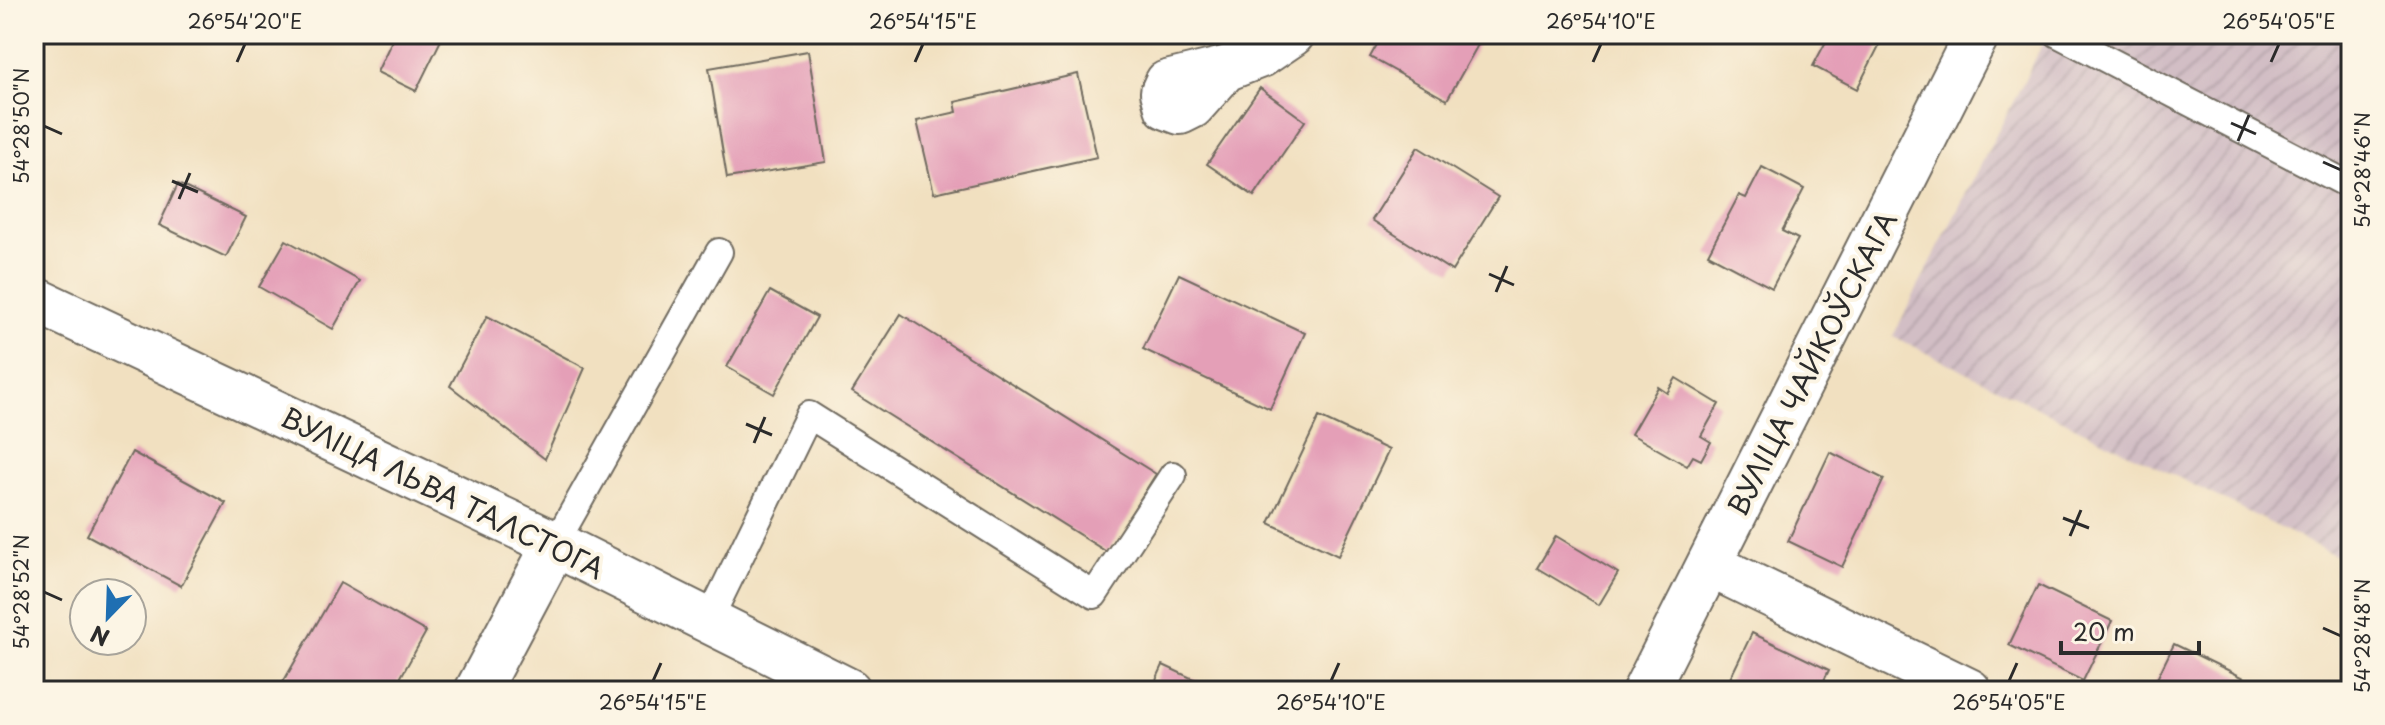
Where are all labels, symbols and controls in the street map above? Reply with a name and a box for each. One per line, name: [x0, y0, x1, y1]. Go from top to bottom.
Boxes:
text: 26°54'20"E: [188, 6, 302, 36]
text: 26°54'15"E: [869, 6, 977, 36]
text: 26°54'10"E: [1546, 6, 1656, 36]
text: 26°54'05"E: [2222, 6, 2336, 36]
text: 54°28'50"N: [6, 68, 36, 184]
text: 54°28'46"N: [2347, 112, 2377, 228]
street label: ВУЛІЦА ЧАЙКОЎСКАГА: [1715, 203, 1907, 523]
street label: ВУЛІЦА ЛЬВА ТАЛСТОГА: [274, 395, 612, 589]
text: 54°28'52"N: [6, 534, 36, 650]
north arrow: [68, 577, 148, 657]
text: 54°28'48"N: [2347, 578, 2377, 694]
scale bar: [2061, 605, 2199, 655]
text: 20 m: [2073, 613, 2135, 649]
text: N: [85, 618, 114, 655]
text: 26°54'15"E: [599, 687, 707, 717]
text: 26°54'10"E: [1276, 687, 1386, 717]
text: 26°54'05"E: [1952, 687, 2066, 717]

